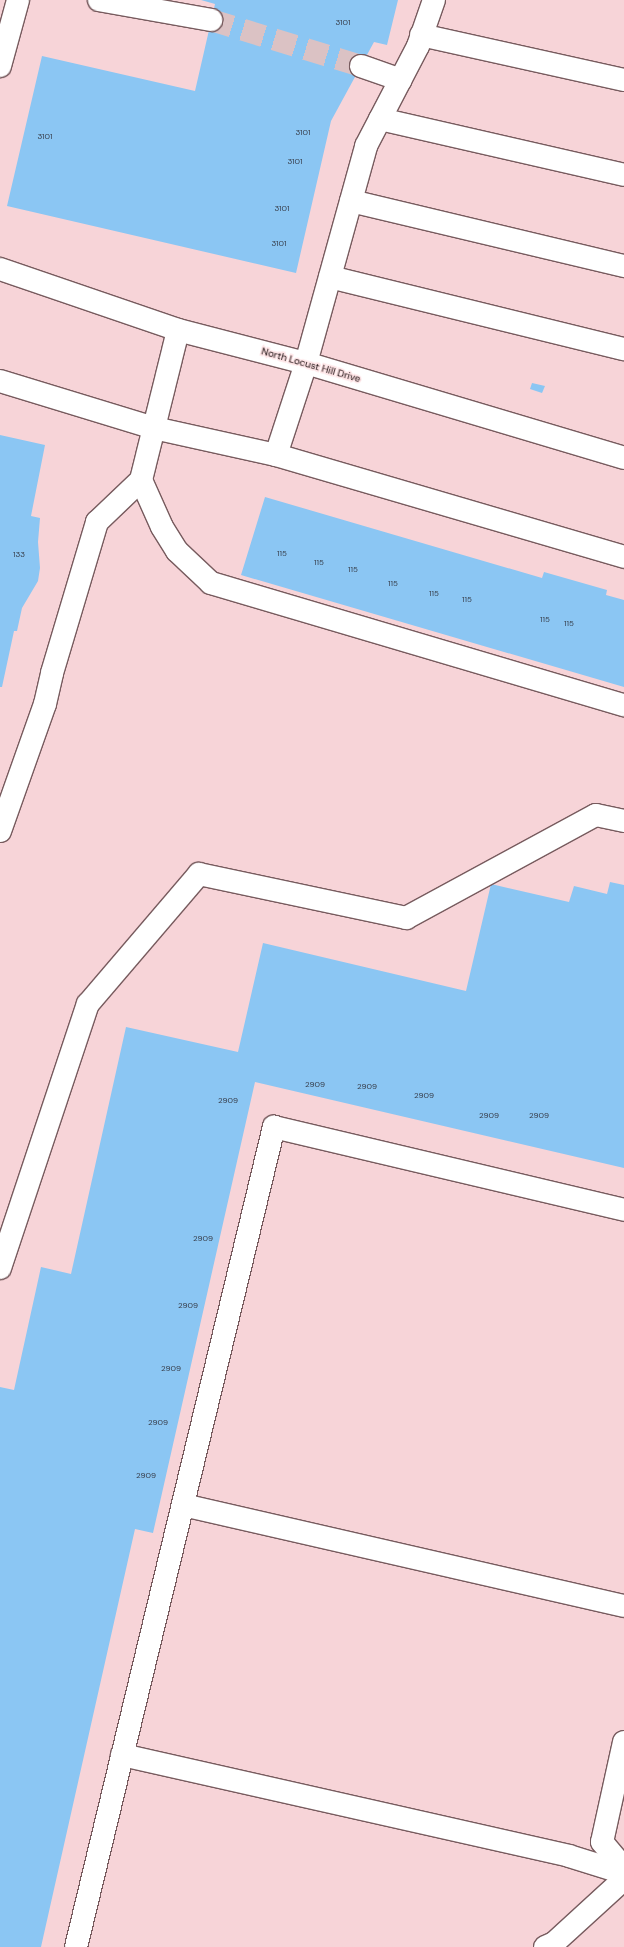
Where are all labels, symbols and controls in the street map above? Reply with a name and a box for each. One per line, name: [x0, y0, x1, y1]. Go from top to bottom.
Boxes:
house number: 3101: [335, 18, 351, 28]
house number: 3101: [295, 128, 311, 138]
house number: 3101: [37, 132, 53, 142]
house number: 3101: [287, 157, 303, 167]
house number: 3101: [274, 204, 290, 214]
house number: 3101: [271, 239, 287, 249]
street label: North Locust Hill Drive: [260, 345, 362, 385]
house number: 115: [277, 549, 287, 559]
house number: 133: [13, 550, 25, 560]
house number: 115: [314, 558, 324, 568]
house number: 115: [348, 565, 358, 575]
house number: 115: [388, 579, 398, 589]
house number: 115: [429, 589, 439, 599]
house number: 115: [462, 595, 472, 605]
house number: 115: [540, 615, 550, 625]
house number: 115: [564, 619, 574, 629]
house number: 2909: [305, 1080, 325, 1090]
house number: 2909: [357, 1082, 377, 1092]
house number: 2909: [414, 1091, 434, 1101]
house number: 2909: [218, 1096, 238, 1106]
house number: 2909: [479, 1111, 499, 1121]
house number: 2909: [529, 1111, 549, 1121]
house number: 2909: [193, 1234, 213, 1244]
house number: 2909: [178, 1301, 198, 1311]
house number: 2909: [161, 1364, 181, 1374]
house number: 2909: [148, 1418, 168, 1428]
house number: 2909: [136, 1471, 156, 1481]

